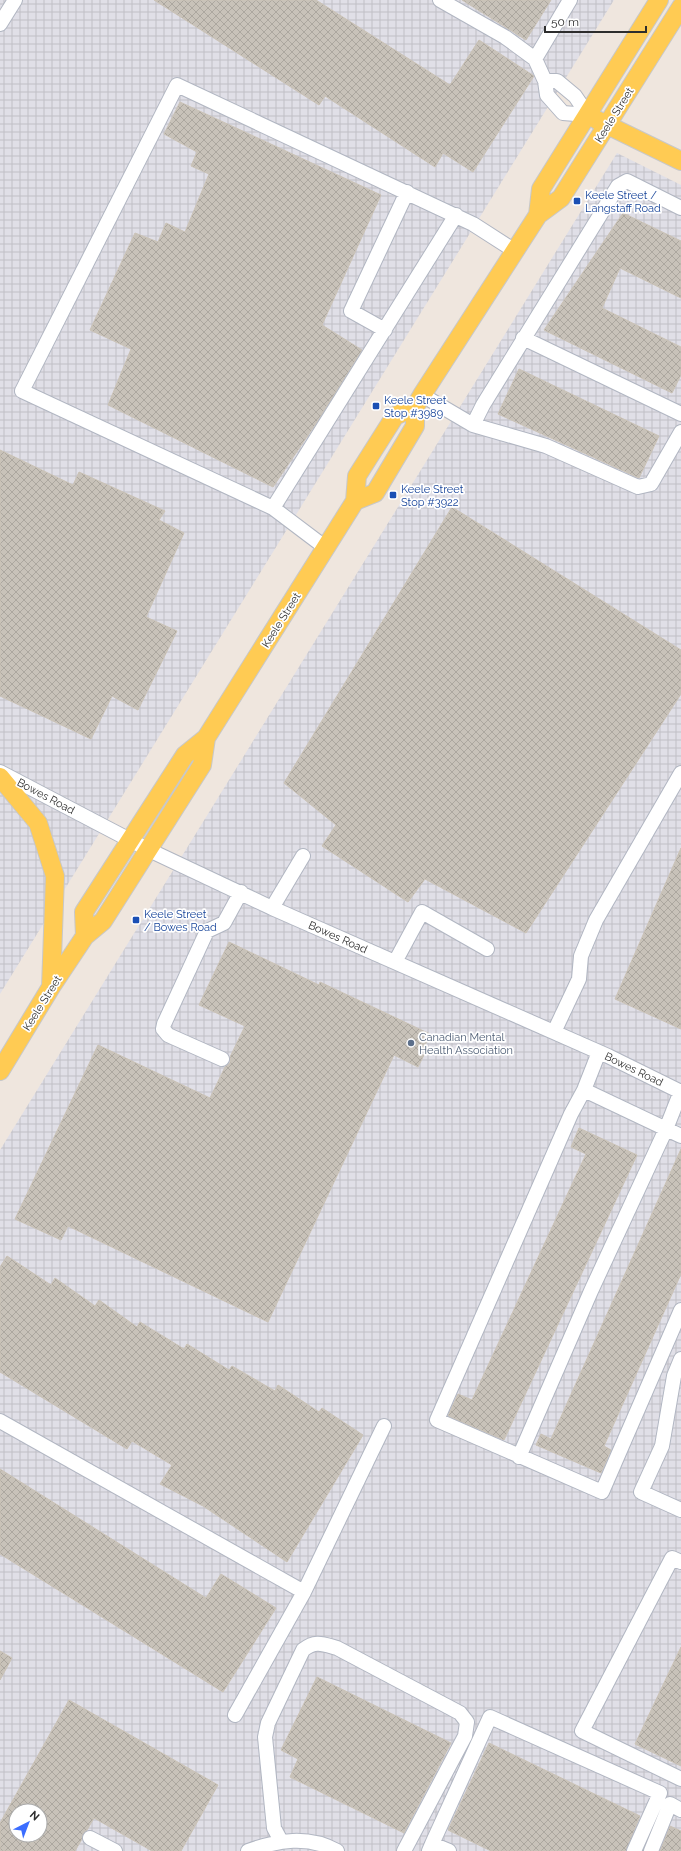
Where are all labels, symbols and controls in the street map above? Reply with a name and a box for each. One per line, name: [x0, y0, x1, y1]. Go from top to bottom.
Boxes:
scale bar: [545, 8, 646, 34]
text: 50 m: [551, 15, 579, 29]
street label: Keele Street: [592, 85, 637, 145]
place label: Keele Street / Langstaff Road: [585, 189, 661, 215]
marker: Keele Street / Langstaff Road: [572, 196, 582, 206]
place label: Keele Street Stop #3989: [384, 394, 447, 420]
marker: Keele Street Stop #3989: [371, 401, 381, 411]
place label: Keele Street Stop #3922: [401, 483, 464, 509]
marker: Keele Street Stop #3922: [388, 490, 398, 500]
street label: Keele Street: [259, 590, 304, 650]
street label: Bowes Road: [15, 776, 77, 817]
place label: Keele Street / Bowes Road: [144, 908, 217, 934]
marker: Keele Street / Bowes Road: [131, 915, 141, 925]
street label: Bowes Road: [306, 919, 370, 956]
street label: Keele Street: [20, 973, 65, 1033]
place label: Canadian Mental Health Association: [419, 1031, 513, 1057]
marker: Canadian Mental Health Association: [406, 1038, 416, 1048]
street label: Bowes Road: [602, 1050, 665, 1089]
north arrow: [8, 1803, 48, 1843]
text: N: [27, 1808, 42, 1824]

